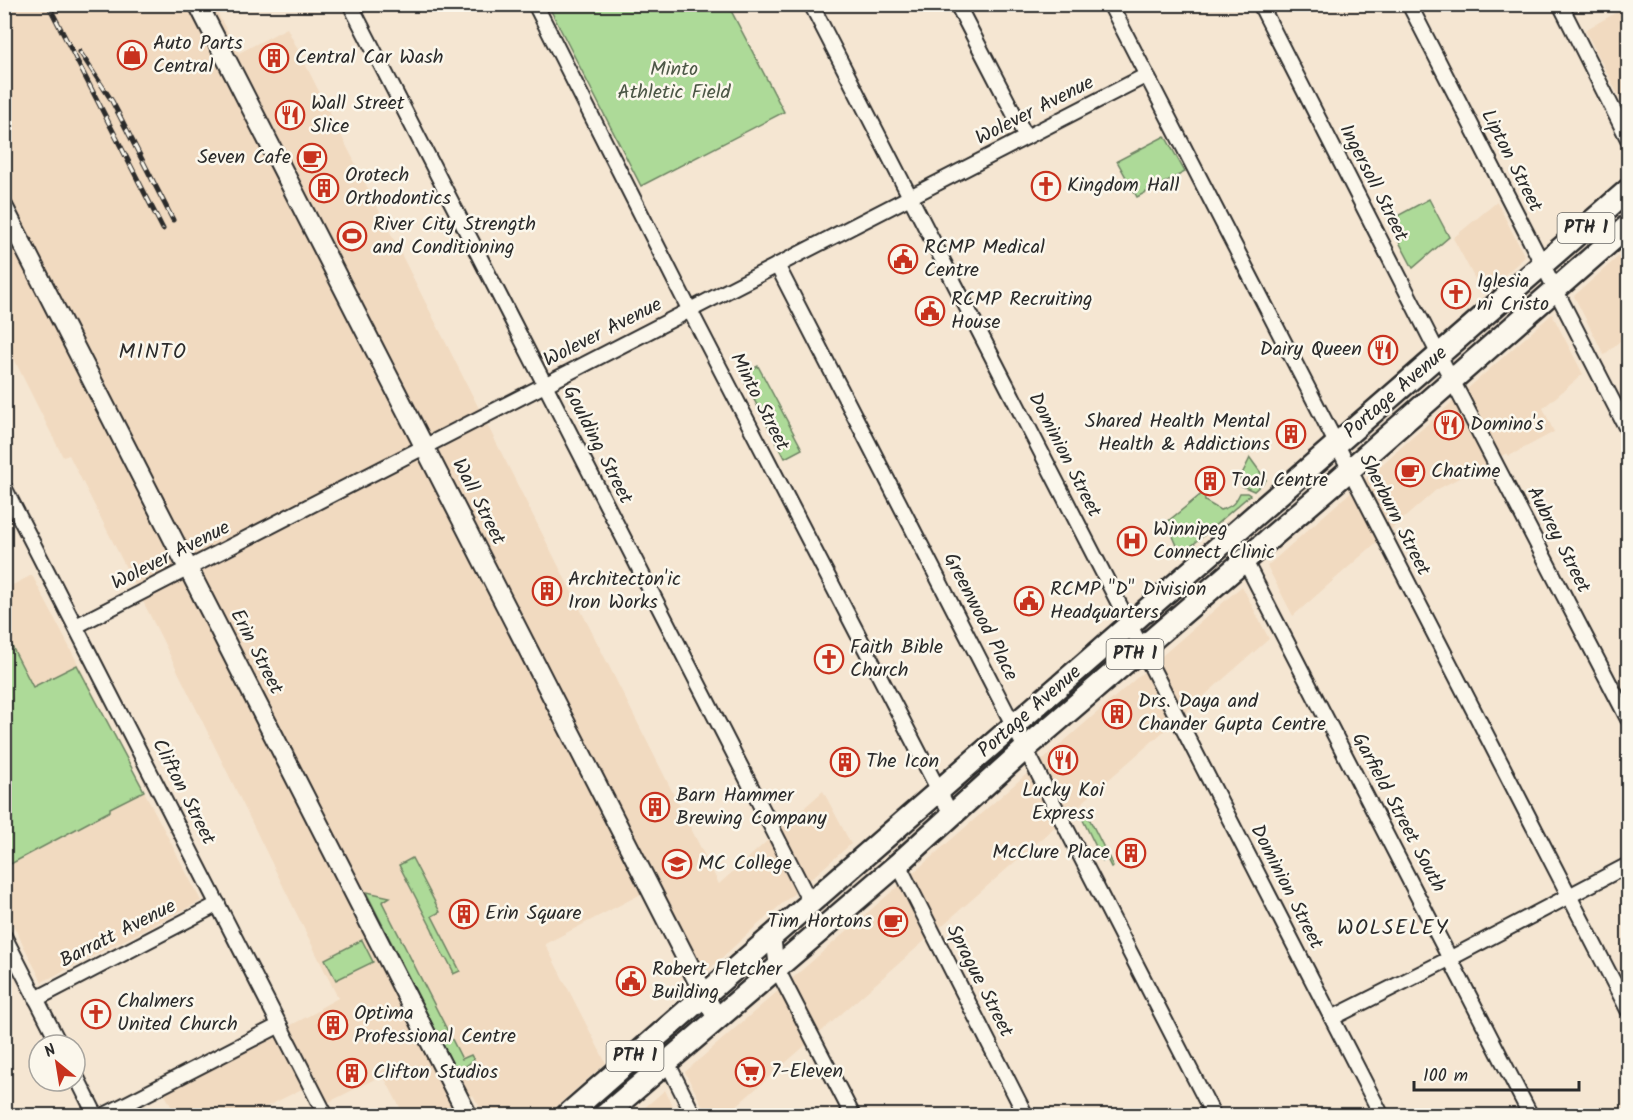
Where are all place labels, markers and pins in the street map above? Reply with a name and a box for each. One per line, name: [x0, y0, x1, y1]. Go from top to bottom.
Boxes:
place label: Auto Parts Central: [153, 28, 243, 83]
shop icon: Auto Parts Central: [116, 39, 148, 71]
building icon: Central Car Wash: [258, 42, 290, 74]
place label: Central Car Wash: [295, 42, 444, 74]
place label: Wall Street Slice: [311, 88, 405, 143]
restaurant icon: Wall Street Slice: [274, 99, 306, 131]
place label: Seven Cafe: [197, 142, 291, 174]
cafe icon: Seven Cafe: [296, 142, 328, 174]
place label: Orotech Orthodontics: [345, 160, 451, 215]
church icon: Kingdom Hall: [1030, 170, 1062, 202]
place label: Kingdom Hall: [1067, 170, 1179, 202]
building icon: Orotech Orthodontics: [308, 172, 340, 204]
place label: River City Strength and Conditioning: [373, 209, 536, 264]
sports icon: River City Strength and Conditioning: [336, 220, 368, 252]
place label: RCMP Medical Centre: [924, 232, 1045, 287]
public building icon: RCMP Medical Centre: [887, 243, 919, 275]
place label: Iglesia ni Cristo: [1477, 266, 1549, 321]
church icon: Iglesia ni Cristo: [1440, 278, 1472, 310]
place label: RCMP Recruiting House: [951, 284, 1093, 339]
public building icon: RCMP Recruiting House: [914, 295, 946, 327]
place label: Dairy Queen: [1260, 334, 1362, 366]
restaurant icon: Dairy Queen: [1367, 334, 1399, 366]
place label: Shared Health Mental Health & Addictions: [1085, 406, 1270, 461]
restaurant icon: Domino's: [1433, 409, 1465, 441]
place label: Domino's: [1470, 409, 1544, 441]
building icon: Shared Health Mental Health & Addictions: [1275, 418, 1307, 450]
cafe icon: Chatime: [1394, 456, 1426, 488]
place label: Chatime: [1431, 456, 1501, 488]
building icon: Toal Centre: [1194, 465, 1226, 497]
place label: Toal Centre: [1231, 465, 1328, 497]
place label: Winnipeg Connect Clinic: [1153, 514, 1275, 569]
hospital icon: Winnipeg Connect Clinic: [1116, 525, 1148, 557]
place label: Architecton'ic Iron Works: [568, 564, 681, 619]
place label: RCMP "D" Division Headquarters: [1050, 574, 1206, 629]
building icon: Architecton'ic Iron Works: [531, 575, 563, 607]
public building icon: RCMP "D" Division Headquarters: [1013, 585, 1045, 617]
place label: Faith Bible Church: [850, 632, 943, 687]
church icon: Faith Bible Church: [813, 643, 845, 675]
place label: Drs. Daya and Chander Gupta Centre: [1138, 686, 1326, 741]
building icon: Drs. Daya and Chander Gupta Centre: [1101, 698, 1133, 730]
restaurant icon: Lucky Koi Express: [1047, 744, 1079, 776]
building icon: The Icon: [829, 746, 861, 778]
place label: The Icon: [866, 746, 939, 778]
place label: Lucky Koi Express: [1022, 775, 1105, 830]
place label: Barn Hammer Brewing Company: [676, 780, 827, 835]
building icon: Barn Hammer Brewing Company: [639, 791, 671, 823]
place label: McClure Place: [992, 837, 1110, 869]
building icon: McClure Place: [1115, 837, 1147, 869]
school or university icon: MC College: [661, 848, 693, 880]
place label: MC College: [698, 848, 792, 880]
building icon: Erin Square: [448, 898, 480, 930]
place label: Erin Square: [485, 898, 581, 930]
place label: Tim Hortons: [768, 906, 872, 938]
cafe icon: Tim Hortons: [877, 906, 909, 938]
place label: Robert Fletcher Building: [652, 954, 783, 1009]
public building icon: Robert Fletcher Building: [615, 965, 647, 997]
place label: Chalmers United Church: [117, 986, 238, 1041]
church icon: Chalmers United Church: [80, 998, 112, 1030]
place label: Optima Professional Centre: [354, 998, 516, 1053]
building icon: Optima Professional Centre: [317, 1009, 349, 1041]
supermarket icon: 7-Eleven: [734, 1056, 766, 1088]
place label: 7-Eleven: [771, 1056, 843, 1088]
building icon: Clifton Studios: [336, 1057, 368, 1089]
place label: Clifton Studios: [373, 1057, 498, 1089]

